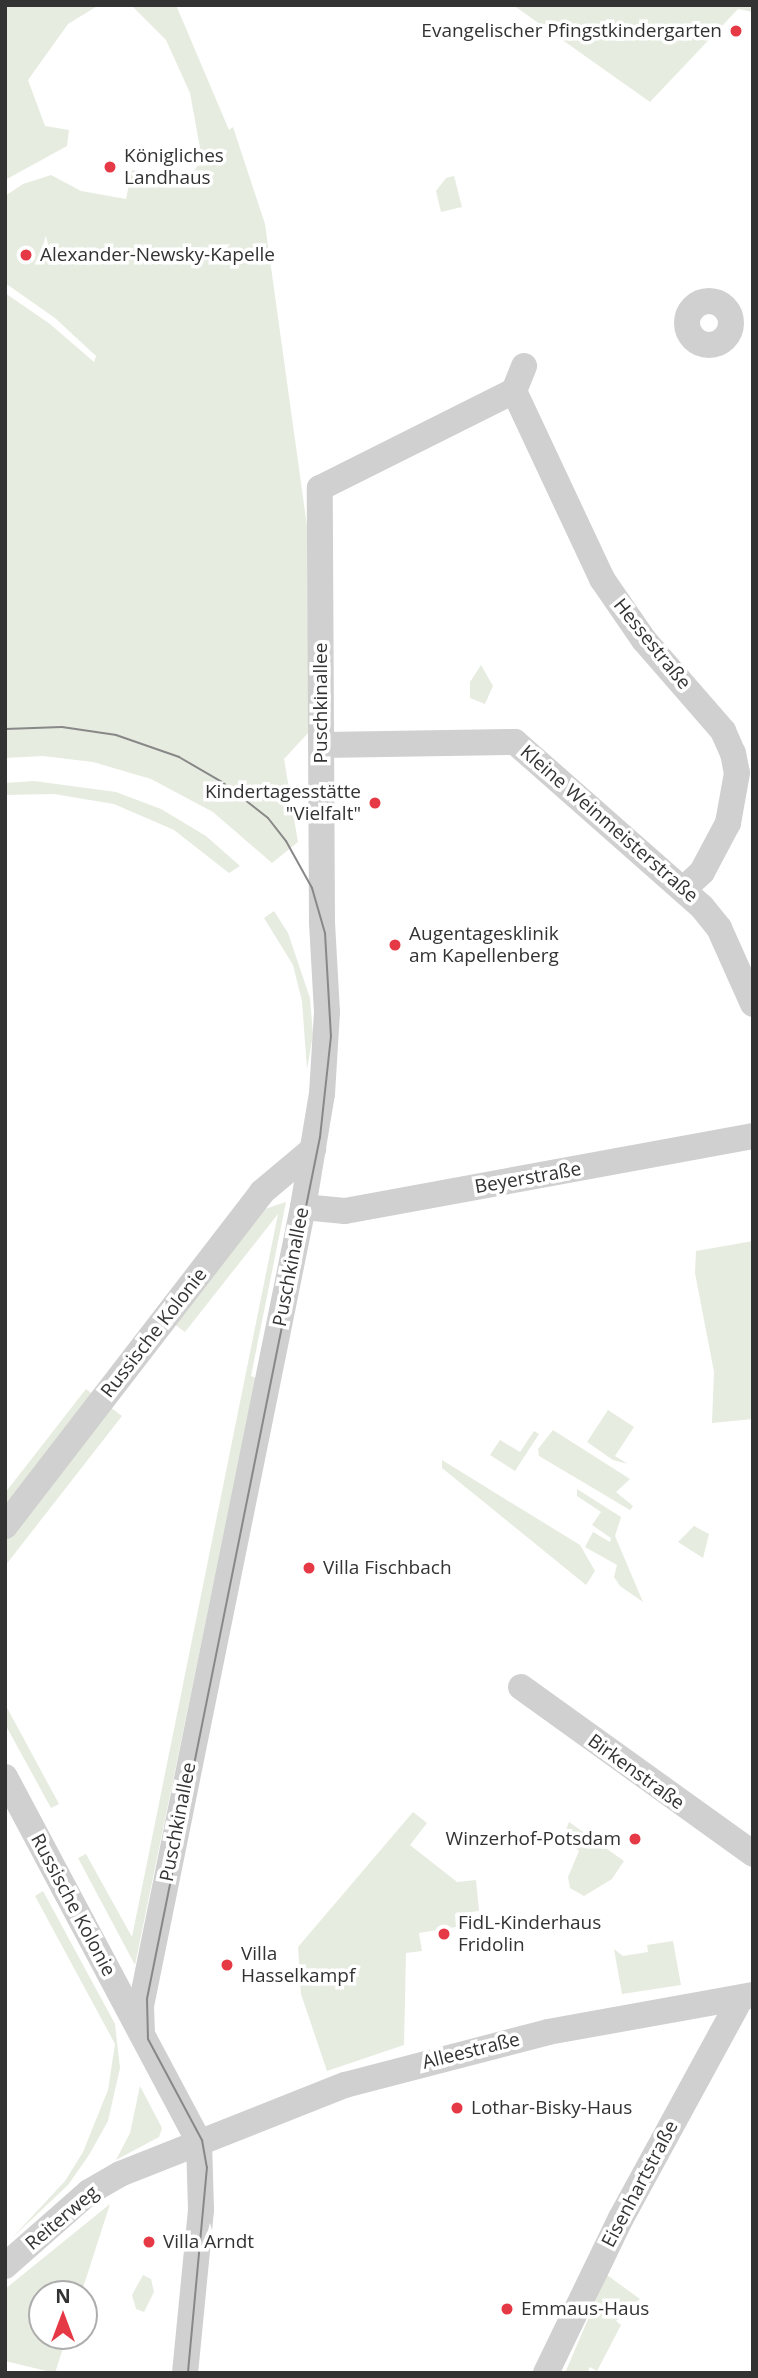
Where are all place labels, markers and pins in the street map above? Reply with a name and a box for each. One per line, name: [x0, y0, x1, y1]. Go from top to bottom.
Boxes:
place label: Evangelischer Pfingstkindergarten: [421, 20, 722, 42]
marker: Evangelischer Pfingstkindergarten: [728, 23, 744, 39]
place label: Königliches Landhaus: [124, 145, 224, 189]
marker: Königliches Landhaus: [102, 159, 118, 175]
place label: Alexander-Newsky-Kapelle: [40, 244, 275, 266]
marker: Alexander-Newsky-Kapelle: [18, 247, 34, 263]
place label: Kindertagesstätte "Vielfalt": [205, 781, 361, 825]
marker: Kindertagesstätte "Vielfalt": [367, 795, 383, 811]
place label: Augentagesklinik am Kapellenberg: [409, 923, 559, 967]
marker: Augentagesklinik am Kapellenberg: [387, 937, 403, 953]
place label: Villa Fischbach: [323, 1557, 452, 1579]
marker: Villa Fischbach: [301, 1560, 317, 1576]
place label: Winzerhof-Potsdam: [446, 1828, 621, 1850]
marker: Winzerhof-Potsdam: [627, 1831, 643, 1847]
place label: FidL-Kinderhaus Fridolin: [458, 1912, 601, 1956]
marker: FidL-Kinderhaus Fridolin: [436, 1926, 452, 1942]
place label: Villa Hasselkampf: [241, 1943, 355, 1987]
marker: Villa Hasselkampf: [219, 1957, 235, 1973]
place label: Lothar-Bisky-Haus: [471, 2097, 632, 2119]
marker: Lothar-Bisky-Haus: [449, 2100, 465, 2116]
place label: Villa Arndt: [163, 2231, 254, 2253]
marker: Villa Arndt: [141, 2234, 157, 2250]
place label: Emmaus-Haus: [521, 2298, 649, 2320]
marker: Emmaus-Haus: [499, 2301, 515, 2317]

